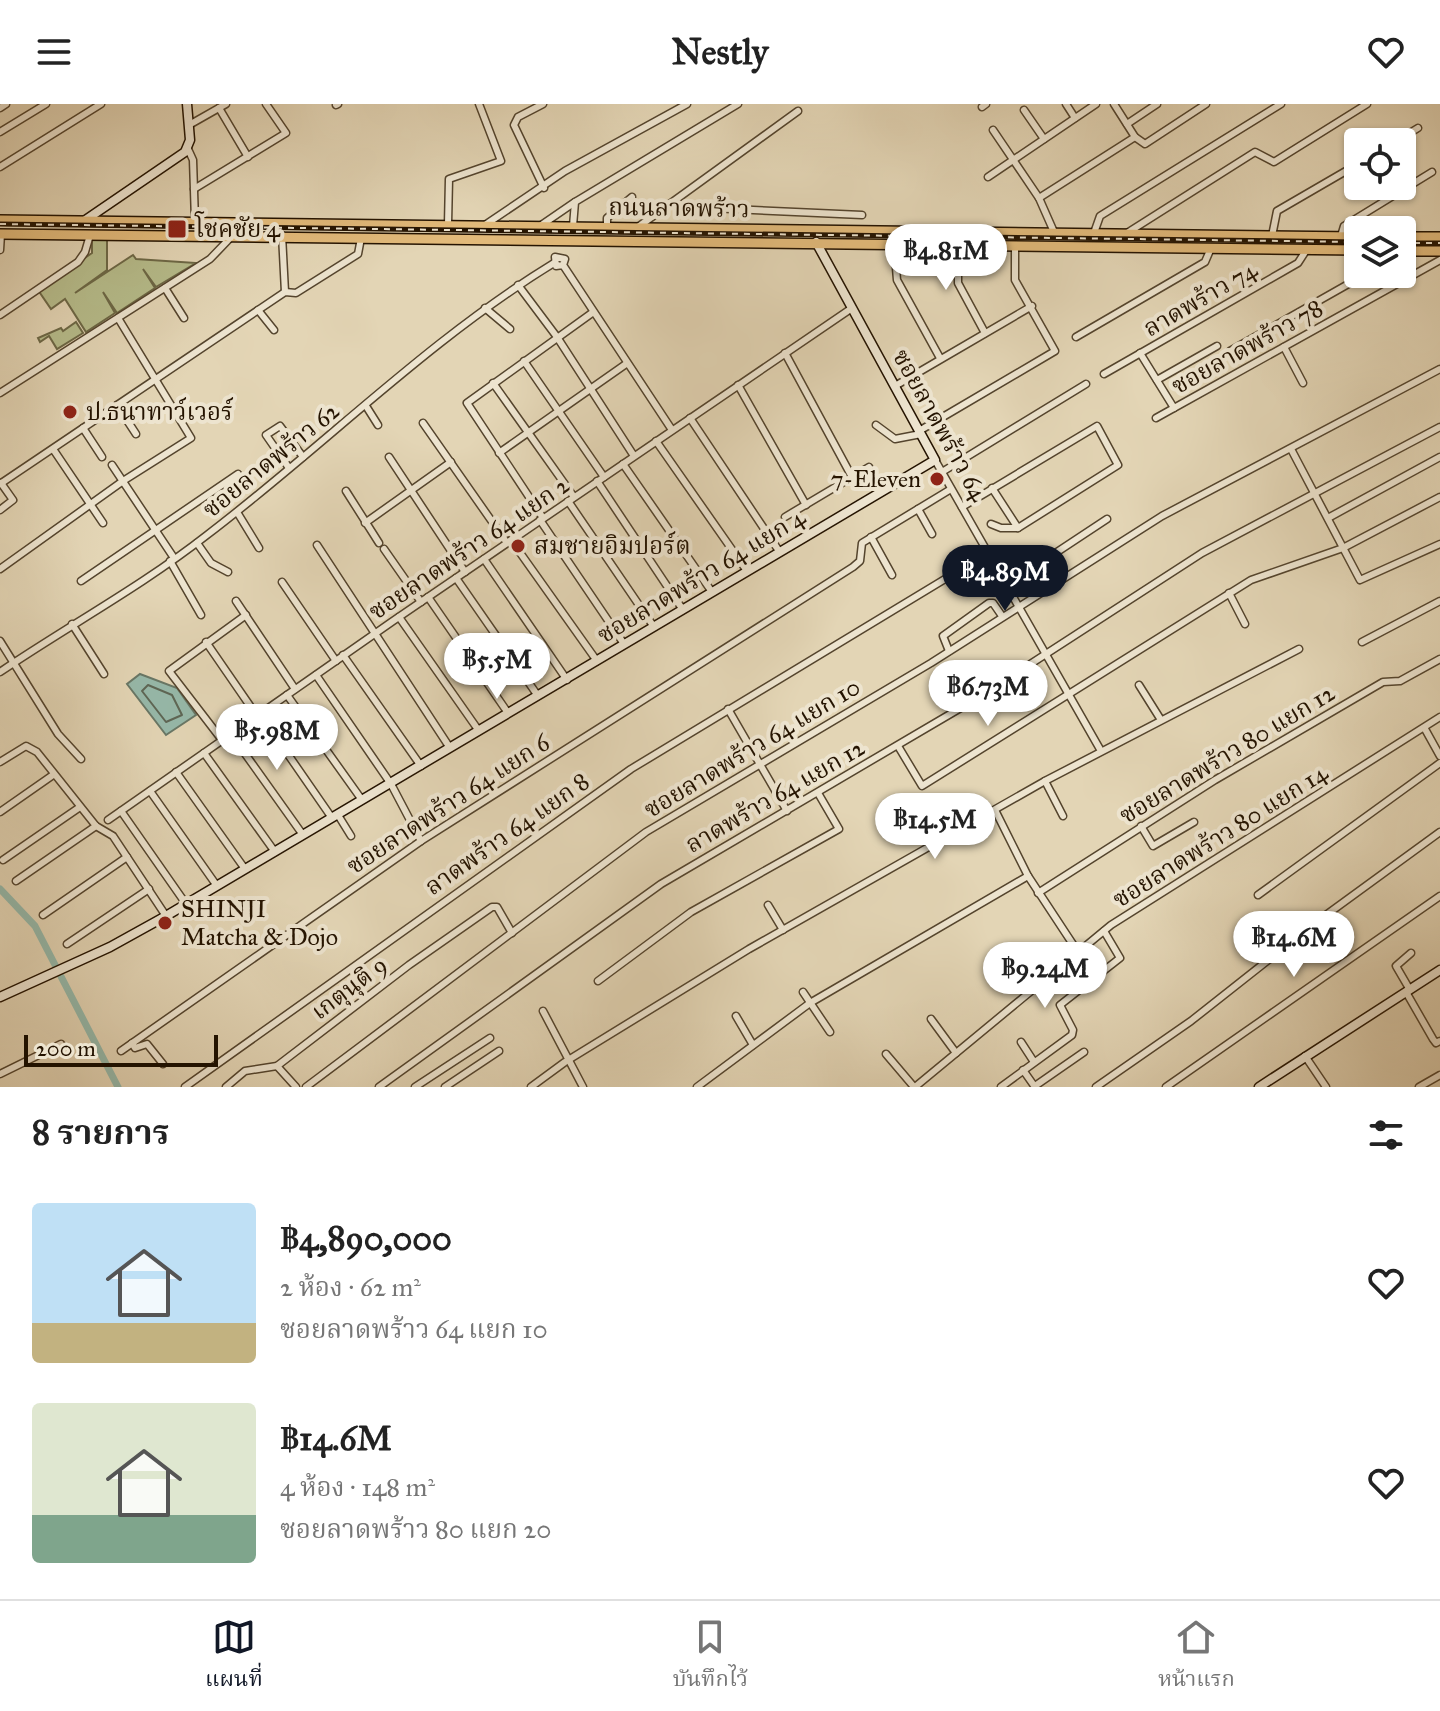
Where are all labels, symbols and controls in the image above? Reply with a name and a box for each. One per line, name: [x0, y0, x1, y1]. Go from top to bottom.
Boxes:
icon: menu: [32, 30, 76, 74]
text: Nestly: [672, 30, 768, 74]
icon: heart: [1364, 30, 1408, 74]
map controls: [1344, 128, 1416, 288]
button: locate: [1344, 128, 1416, 200]
street label: ถนนลาดพร้าว: [608, 192, 750, 224]
place label: โชคชัย 4: [194, 211, 281, 244]
button: layers: [1344, 216, 1416, 288]
marker: โชคชัย 4: [166, 218, 188, 240]
pin: ฿4.81M: [881, 224, 1011, 292]
text: ฿4.81M: [903, 234, 989, 266]
street label: ลาดพร้าว 74: [1138, 254, 1263, 343]
street label: ซอยลาดพร้าว 78: [1166, 293, 1328, 401]
street label: ซอยลาดพร้าว 64: [886, 344, 994, 507]
place label: ป.ธนาทาว์เวอร์: [86, 396, 233, 427]
street label: ซอยลาดพร้าว 62: [197, 396, 346, 524]
marker: ป.ธนาทาว์เวอร์: [61, 403, 79, 421]
place label: 7-Eleven: [831, 464, 921, 494]
street label: ซอยลาดพร้าว 64 แยก 2: [363, 470, 575, 626]
marker: 7-Eleven: [928, 470, 946, 488]
street label: ซอยลาดพร้าว 64 แยก 4: [592, 502, 811, 650]
place label: สมชายอิมปอร์ต: [534, 530, 691, 561]
marker: สมชายอิมปอร์ต: [509, 537, 527, 555]
pin: ฿4.89M: [940, 545, 1070, 613]
text: ฿4.89M: [960, 555, 1050, 587]
pin: ฿5.5M: [441, 633, 553, 701]
text: ฿5.5M: [462, 643, 532, 675]
pin: ฿6.73M: [923, 660, 1053, 728]
text: ฿6.73M: [947, 670, 1029, 702]
street label: ซอยลาดพร้าว 64 แยก 10: [638, 672, 866, 824]
street label: ซอยลาดพร้าว 80 แยก 12: [1114, 678, 1340, 830]
pin: ฿5.98M: [212, 704, 342, 772]
text: ฿5.98M: [234, 714, 320, 746]
street label: ซอยลาดพร้าว 64 แยก 6: [341, 727, 556, 881]
street label: ลาดพร้าว 64 แยก 12: [680, 732, 870, 860]
street label: ซอยลาดพร้าว 80 แยก 14: [1107, 757, 1333, 914]
street label: ลาดพร้าว 64 แยก 8: [419, 766, 595, 902]
pin: ฿14.5M: [870, 793, 1000, 861]
text: ฿14.5M: [893, 803, 977, 835]
place label: SHINJI Matcha & Dojo: [181, 894, 338, 952]
pin: ฿14.6M: [1229, 911, 1359, 979]
marker: SHINJI Matcha & Dojo: [156, 914, 174, 932]
text: ฿14.6M: [1251, 921, 1337, 953]
pin: ฿9.24M: [980, 942, 1110, 1010]
street label: เกตุนุติ 9: [305, 950, 393, 1026]
text: ฿9.24M: [1001, 952, 1089, 984]
scale bar: [24, 1031, 218, 1067]
text: 200 m: [36, 1035, 96, 1062]
text: 8 รายการ: [32, 1112, 170, 1153]
icon: filters: [1364, 1113, 1408, 1157]
text: ฿4,890,000: [280, 1218, 452, 1259]
icon: home: [96, 1235, 192, 1331]
icon: heart: [1364, 1261, 1408, 1305]
text: 2 ห้อง · 62 m²: [280, 1271, 421, 1303]
text: ซอยลาดพร้าว 64 แยก 10: [280, 1313, 548, 1345]
text: ฿14.6M: [280, 1418, 392, 1459]
icon: home: [96, 1435, 192, 1531]
icon: heart: [1364, 1461, 1408, 1505]
text: 4 ห้อง · 148 m²: [280, 1471, 435, 1503]
text: ซอยลาดพร้าว 80 แยก 20: [280, 1513, 551, 1545]
tab: แผนที่: [205, 1615, 263, 1698]
tab: บันทึกไว้: [673, 1615, 748, 1698]
tab: หน้าแรก: [1158, 1615, 1235, 1698]

